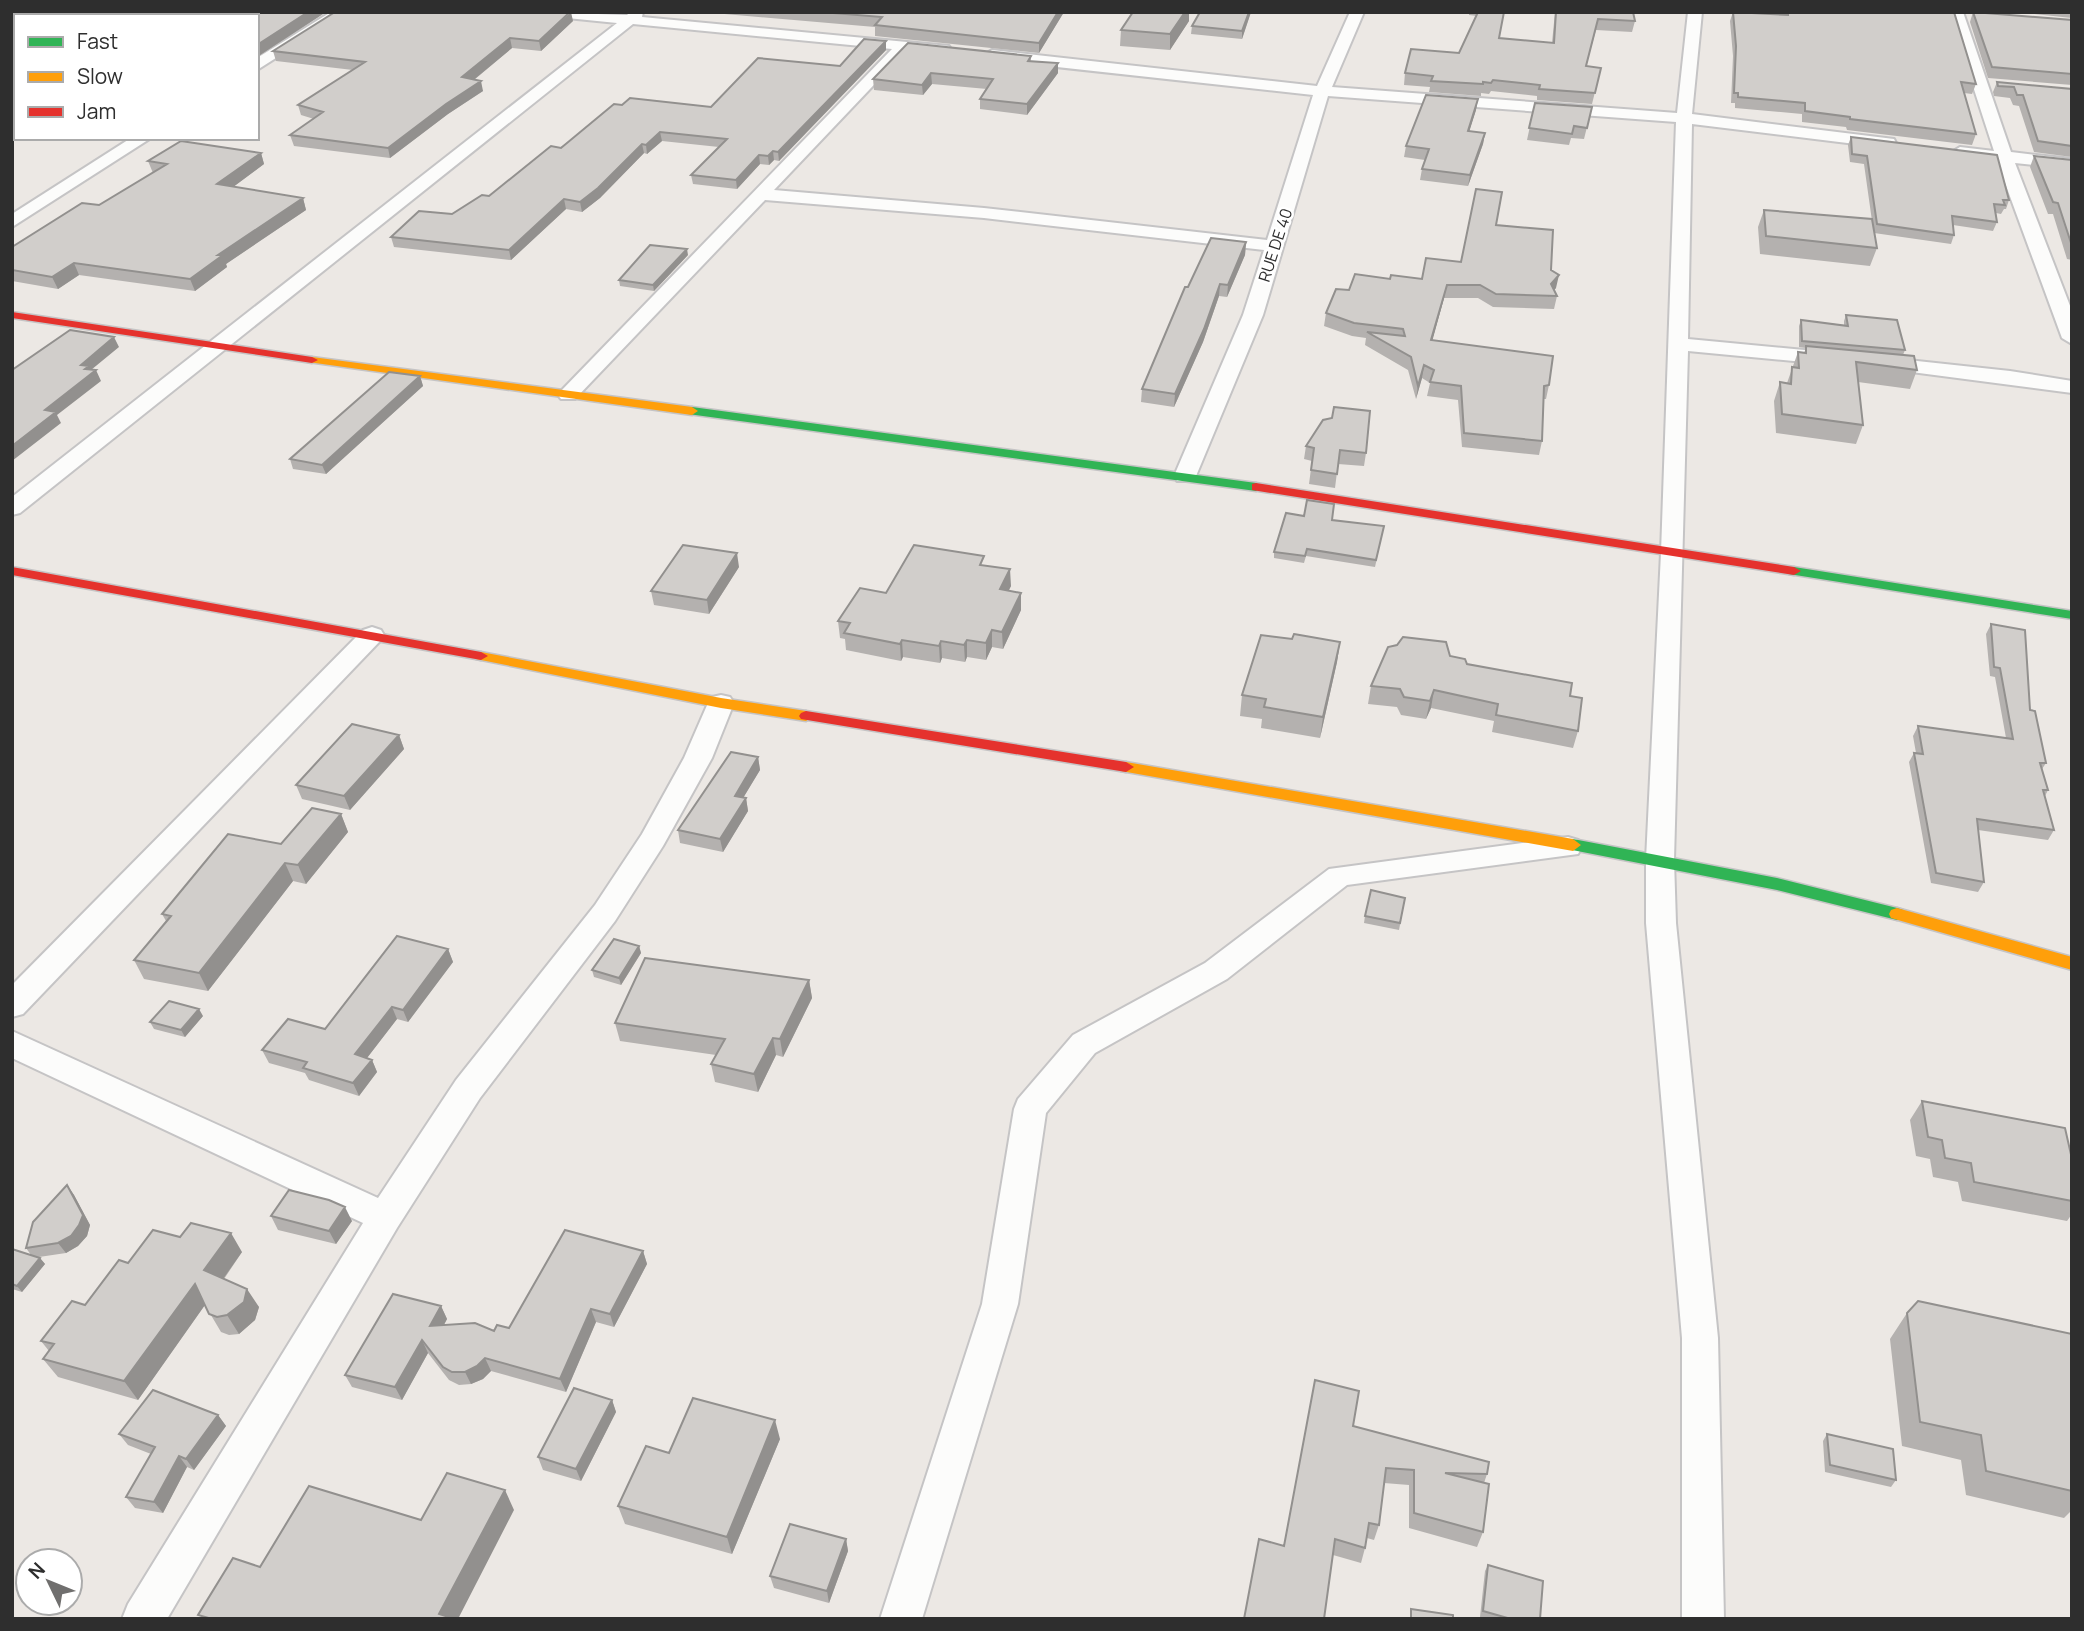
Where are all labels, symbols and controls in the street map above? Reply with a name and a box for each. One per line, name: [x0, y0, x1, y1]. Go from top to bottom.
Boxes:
legend: [14, 14, 259, 140]
text: Fast: [77, 27, 118, 55]
text: Slow: [77, 62, 123, 90]
text: Jam: [77, 97, 116, 125]
street label: RUE DE 40: [1253, 206, 1297, 284]
north arrow: [14, 1547, 84, 1617]
text: N: [22, 1557, 51, 1584]

